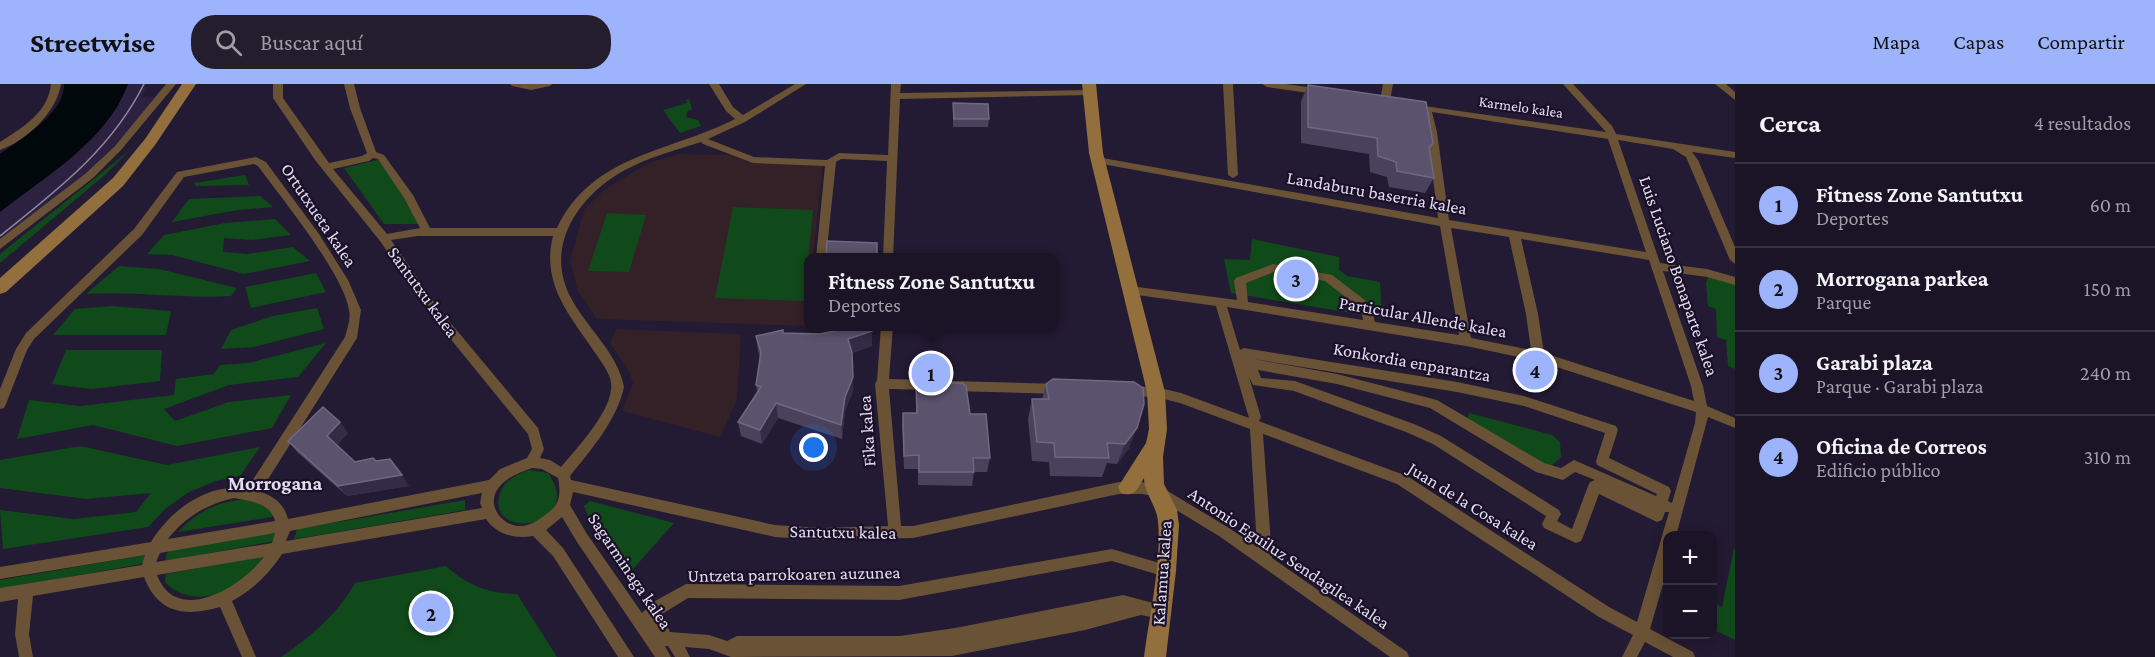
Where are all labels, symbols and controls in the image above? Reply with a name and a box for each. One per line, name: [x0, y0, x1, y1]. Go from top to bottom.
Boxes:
search box: [191, 15, 611, 69]
icon: search: [212, 26, 245, 59]
text: Streetwise: [30, 27, 155, 58]
text: Buscar aquí: [260, 30, 363, 55]
text: Mapa: [1872, 30, 1920, 54]
text: Capas: [1953, 30, 2004, 54]
text: Compartir: [2037, 30, 2125, 54]
street label: Karmelo kalea: [1478, 93, 1564, 121]
text: Cerca: [1759, 109, 1821, 138]
text: 4 resultados: [2034, 112, 2131, 134]
street label: Ortutxueta kalea: [277, 159, 361, 271]
street label: Landaburu baserria kalea: [1285, 167, 1469, 219]
street label: Luis Luciano Bonaparte kalea: [1635, 173, 1723, 379]
text: Fitness Zone Santutxu: [1816, 182, 2023, 207]
text: 1: [1775, 194, 1782, 216]
text: 60 m: [2090, 194, 2131, 216]
text: Deportes: [1816, 207, 1889, 229]
street label: Santutxu kalea: [384, 243, 462, 341]
popup: [804, 253, 1059, 331]
pin: 3: [1276, 256, 1316, 302]
text: Morrogana parkea: [1816, 266, 1988, 291]
text: Fitness Zone Santutxu: [828, 269, 1035, 294]
text: 2: [1773, 278, 1784, 300]
text: 150 m: [2084, 278, 2131, 300]
text: Parque: [1816, 291, 1871, 313]
street label: Particular Allende kalea: [1338, 292, 1508, 342]
text: Deportes: [828, 294, 901, 316]
street label: Konkordia enparantza: [1332, 338, 1492, 386]
pin: 4: [1516, 348, 1555, 392]
pin: 1: [912, 350, 950, 396]
text: Garabi plaza: [1816, 350, 1933, 375]
text: 3: [1774, 362, 1783, 384]
text: 240 m: [2080, 362, 2131, 384]
text: Parque · Garabi plaza: [1816, 375, 1984, 397]
street label: Fika kalea: [855, 395, 879, 467]
your location: [799, 433, 828, 462]
text: Oficina de Correos: [1816, 434, 1987, 459]
text: 4: [1773, 446, 1784, 468]
text: 310 m: [2084, 446, 2131, 468]
street label: Juan de la Cosa kalea: [1403, 457, 1542, 554]
text: Edificio público: [1816, 459, 1941, 481]
district label: Morrogana: [228, 472, 323, 494]
street label: Antonio Eguiluz Sendagilea kalea: [1185, 483, 1393, 633]
street label: Sagarminaga kalea: [584, 509, 676, 633]
street label: Kalamua kalea: [1148, 520, 1176, 626]
street label: Santutxu kalea: [789, 521, 897, 543]
map controls: [1663, 531, 1717, 639]
button: +: [1663, 531, 1717, 585]
street label: Untzeta parrokoaren auzunea: [687, 562, 901, 586]
button: −: [1663, 585, 1717, 639]
pin: 2: [412, 590, 450, 636]

